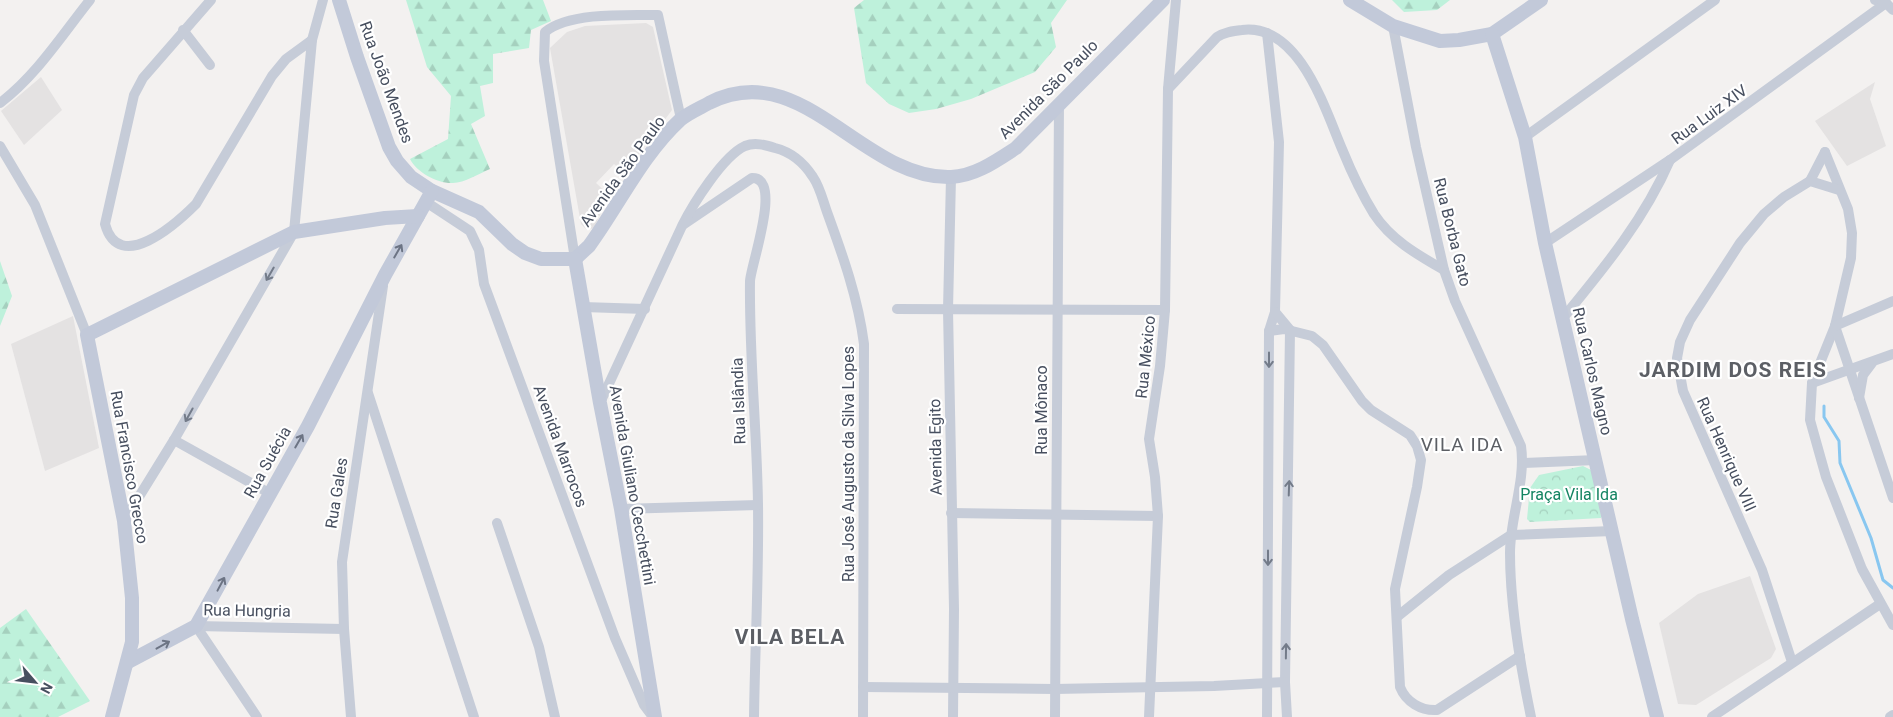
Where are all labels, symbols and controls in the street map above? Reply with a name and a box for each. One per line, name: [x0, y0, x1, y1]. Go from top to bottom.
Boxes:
street label: Rua João Mendes: [356, 19, 417, 146]
street label: Avenida São Paulo: [995, 36, 1102, 143]
street label: Rua Luiz XIV: [1668, 81, 1751, 148]
street label: Avenida São Paulo: [576, 112, 669, 230]
street label: Rua Borba Gato: [1430, 176, 1475, 288]
one-way arrow: [394, 244, 404, 258]
one-way arrow: [264, 266, 274, 280]
street label: Rua Carlos Magno: [1569, 305, 1616, 437]
street label: Rua México: [1132, 315, 1159, 399]
street label: Rua José Augusto da Silva Lopes: [839, 346, 858, 582]
one-way arrow: [1264, 352, 1274, 368]
street label: Rua Islândia: [727, 357, 750, 445]
district label: JARDIM DOS REIS: [1639, 358, 1827, 382]
street label: Rua Mônaco: [1032, 365, 1051, 455]
street label: Avenida Marrocos: [530, 382, 591, 510]
street label: Avenida Giuliano Cecchettini: [606, 384, 659, 587]
street label: Rua Francisco Grecco: [107, 389, 152, 545]
street label: Rua Henrique VIII: [1693, 394, 1760, 514]
street label: Avenida Egito: [925, 399, 946, 495]
one-way arrow: [183, 407, 193, 421]
street label: Rua Suécia: [240, 423, 295, 501]
district label: VILA IDA: [1421, 433, 1503, 456]
one-way arrow: [294, 435, 304, 449]
street label: Rua Gales: [322, 456, 351, 530]
one-way arrow: [1284, 481, 1293, 497]
park label: Praça Vila Ida: [1520, 485, 1618, 504]
one-way arrow: [1263, 549, 1273, 565]
one-way arrow: [217, 577, 226, 592]
street label: Rua Hungria: [203, 600, 291, 621]
district label: VILA BELA: [735, 625, 845, 649]
one-way arrow: [155, 640, 170, 650]
one-way arrow: [1281, 643, 1290, 659]
north arrow: [10, 657, 60, 707]
text: N: [37, 680, 56, 696]

